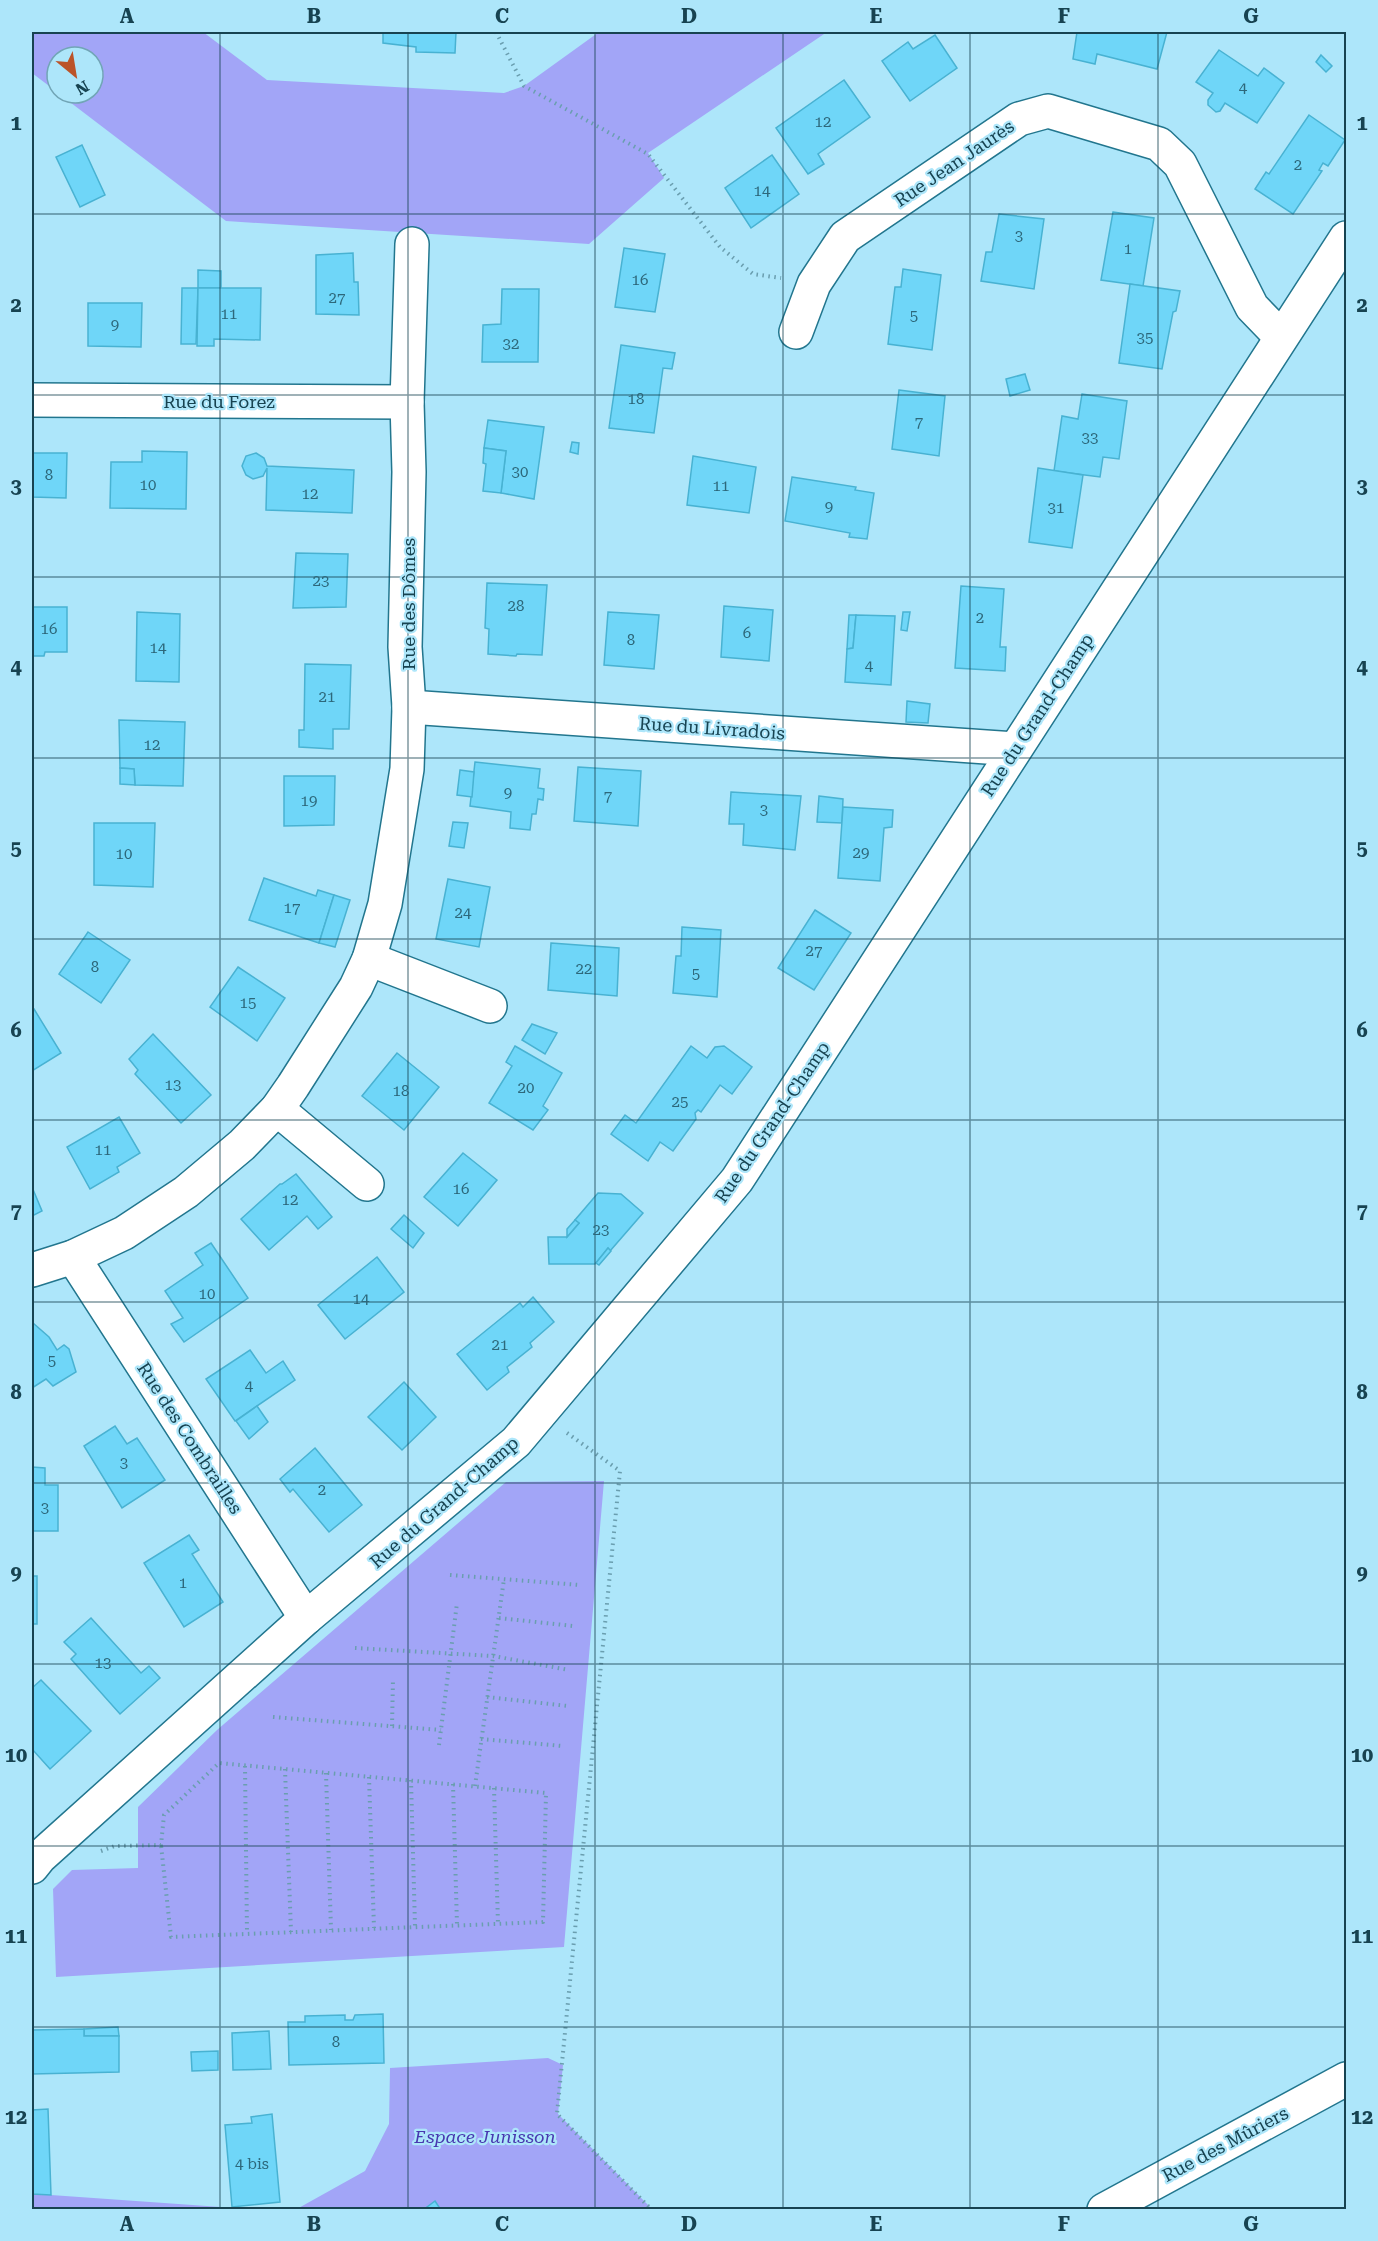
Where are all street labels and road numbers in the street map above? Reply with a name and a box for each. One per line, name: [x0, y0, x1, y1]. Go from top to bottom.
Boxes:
street label: Rue Jean Jaurès: [890, 115, 1018, 211]
street label: Rue du Forez: [163, 391, 275, 412]
street label: Rue des Dômes: [398, 538, 419, 670]
street label: Rue du Grand-Champ: [977, 630, 1097, 800]
street label: Rue du Livradois: [638, 712, 786, 744]
street label: Rue du Grand-Champ: [710, 1037, 834, 1207]
street label: Rue des Combrailles: [133, 1358, 247, 1518]
street label: Rue du Grand-Champ: [365, 1432, 523, 1572]
street label: Rue des Mûriers: [1158, 2102, 1292, 2186]

